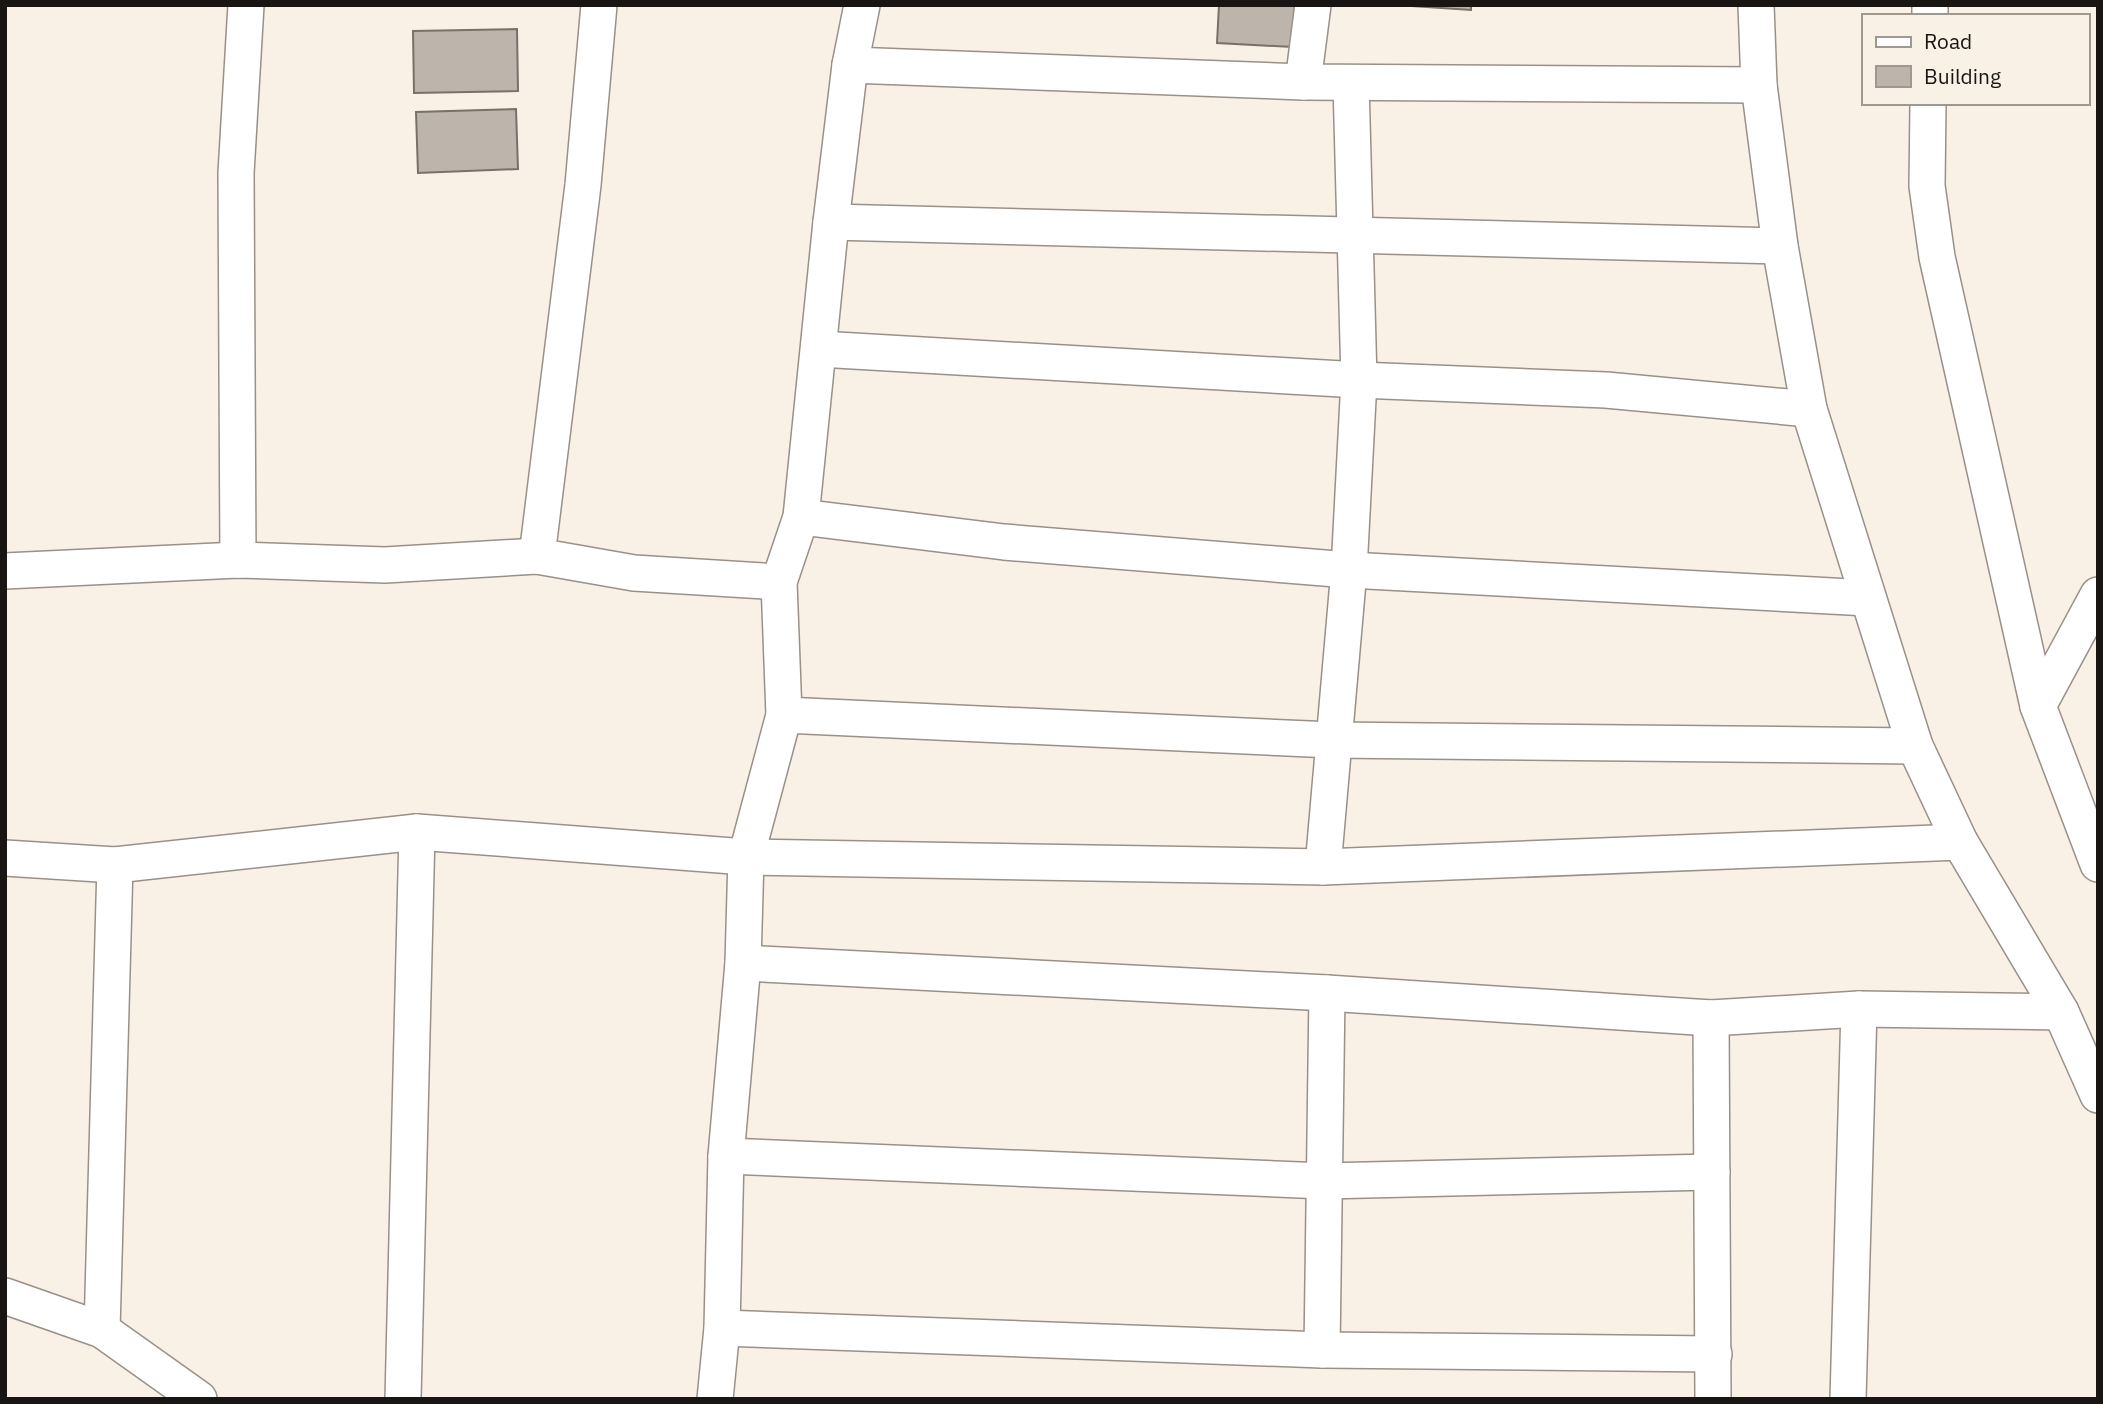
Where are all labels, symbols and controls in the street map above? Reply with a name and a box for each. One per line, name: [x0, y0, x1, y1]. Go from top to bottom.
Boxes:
legend: [1862, 14, 2089, 105]
text: Road: [1924, 27, 1972, 55]
text: Building: [1924, 62, 2001, 90]

